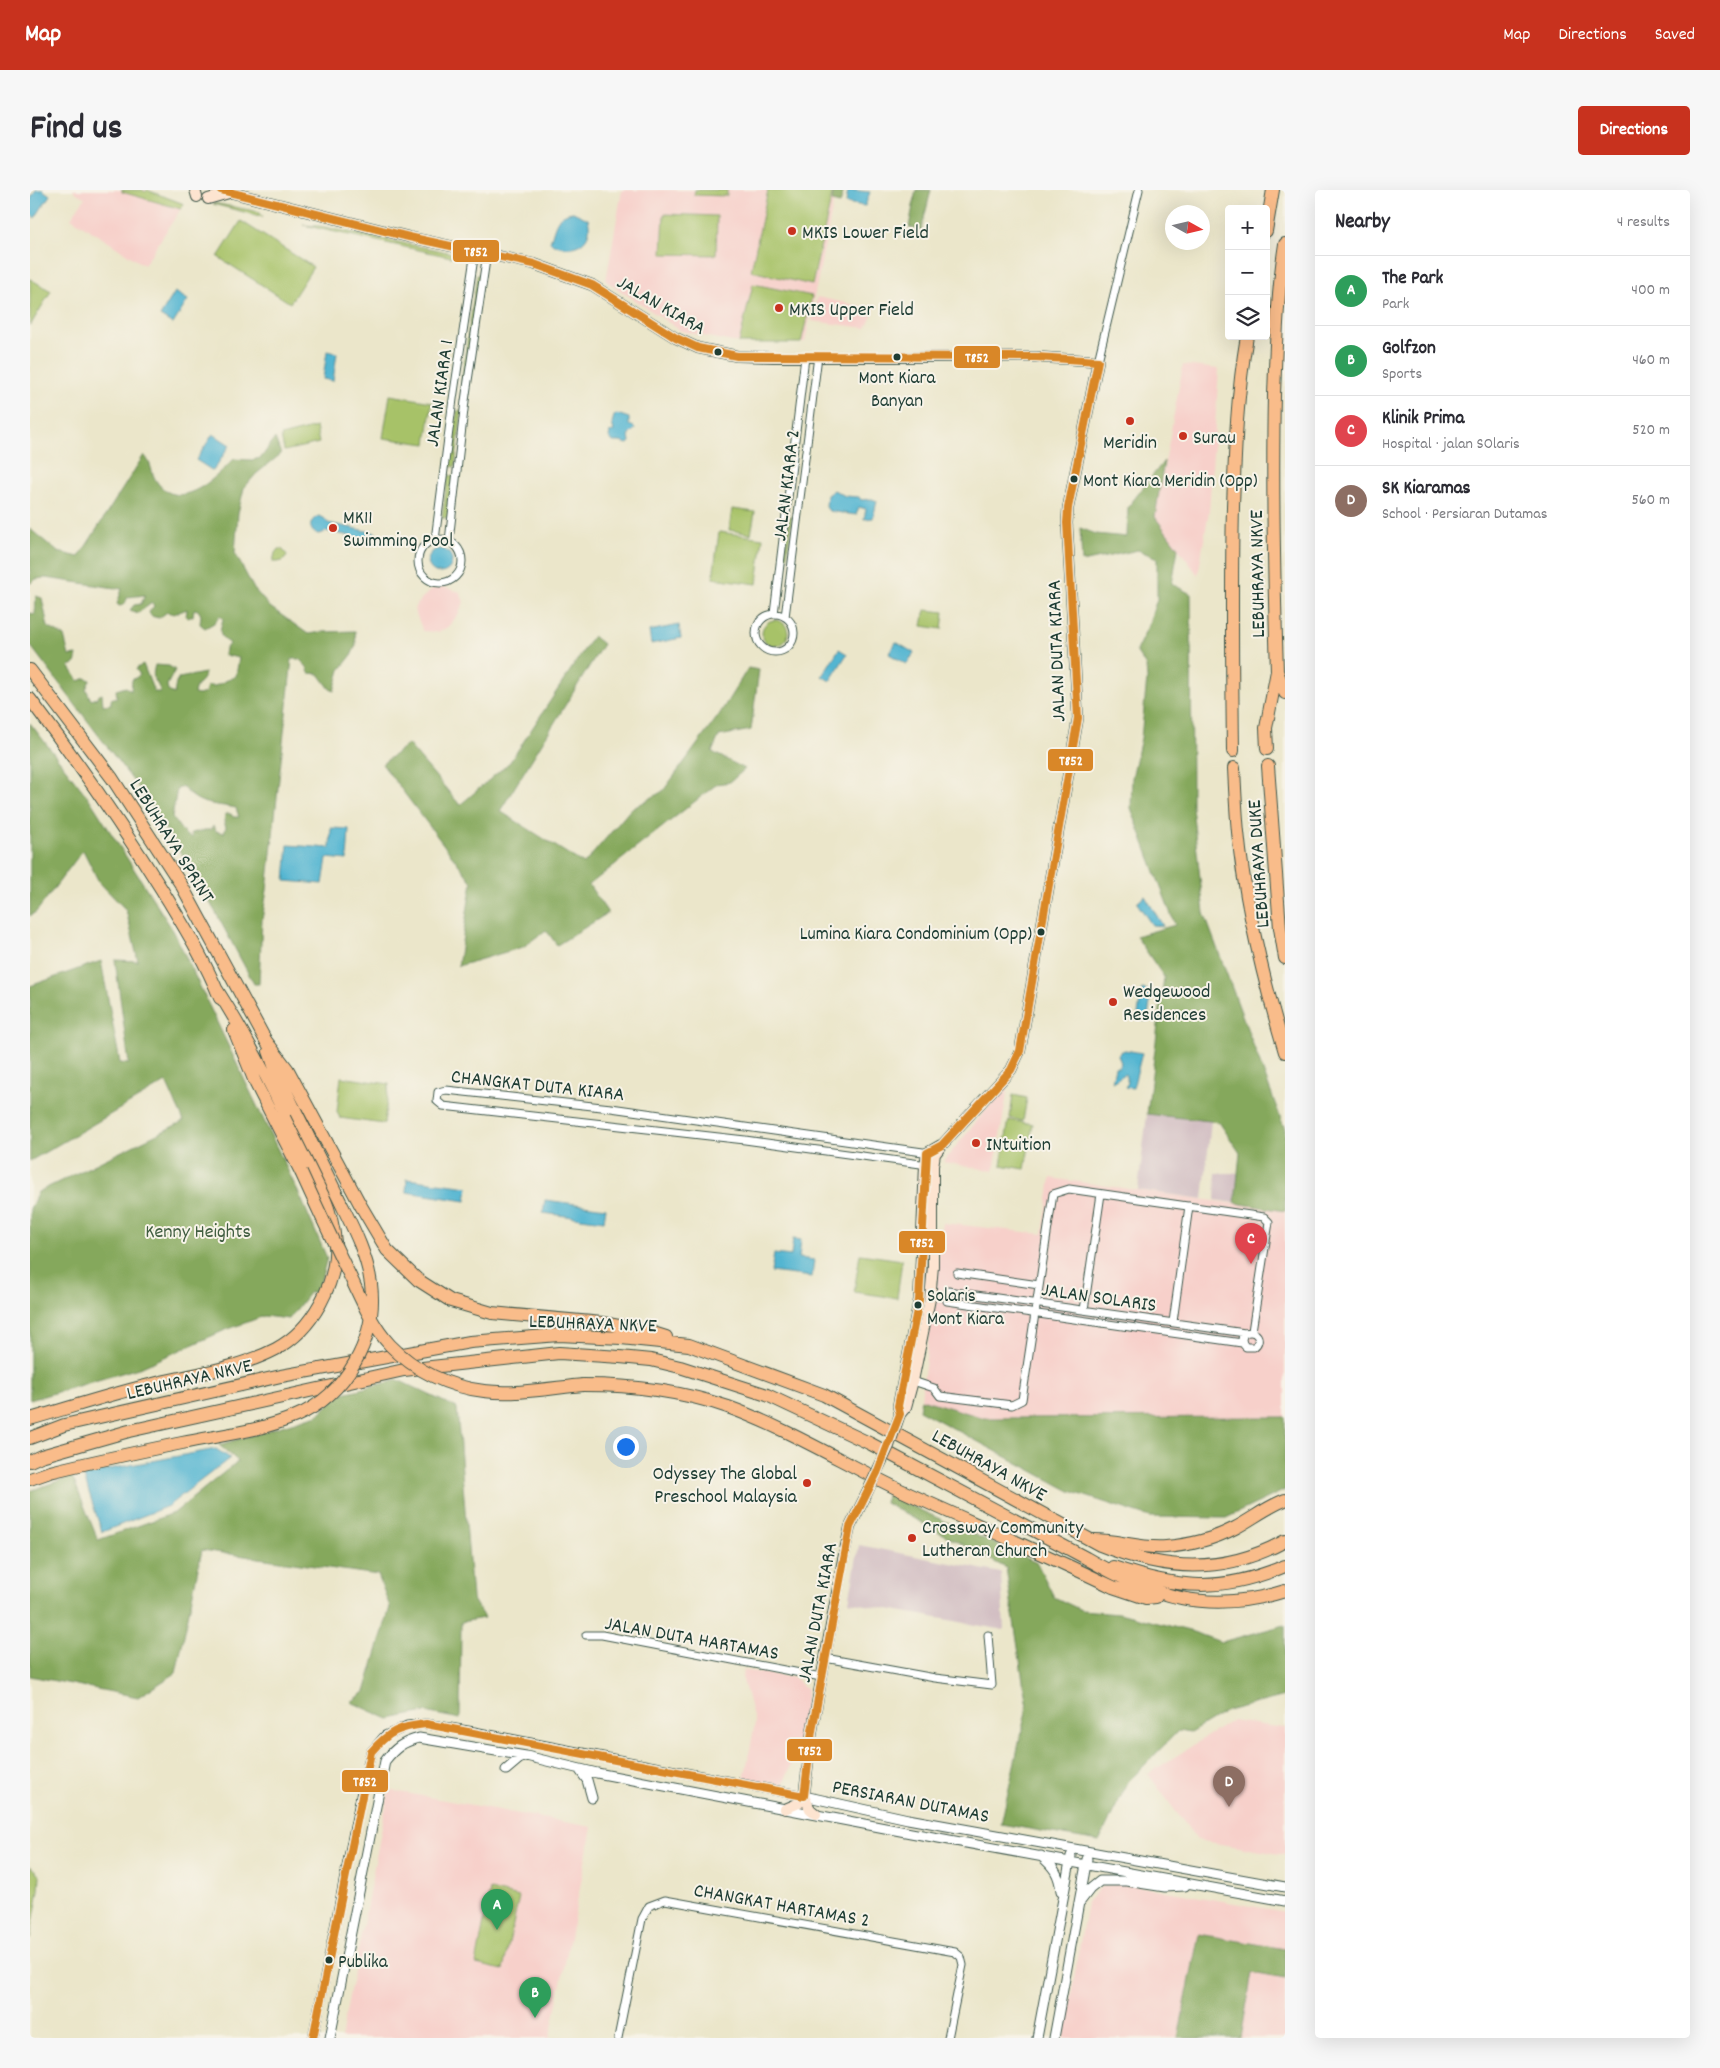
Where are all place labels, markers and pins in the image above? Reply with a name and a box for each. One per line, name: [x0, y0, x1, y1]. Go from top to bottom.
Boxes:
place label: MKIS Lower Field: [802, 220, 929, 248]
marker: MKIS Lower Field: [786, 225, 798, 237]
place label: MKIS Upper Field: [789, 297, 914, 325]
marker: MKIS Upper Field: [773, 302, 785, 314]
unlabelled marker: [713, 347, 723, 357]
marker: Mont Kiara Banyan: [892, 352, 902, 362]
place label: Mont Kiara Banyan: [859, 366, 937, 416]
marker: Meridin: [1124, 415, 1136, 427]
place label: Surau: [1193, 425, 1236, 453]
place label: Meridin: [1103, 430, 1157, 458]
marker: Surau: [1177, 430, 1189, 442]
place label: Mont Kiara Meridin (Opp): [1083, 469, 1258, 496]
marker: Mont Kiara Meridin (Opp): [1069, 474, 1079, 484]
place label: MK11 Swimming Pool: [343, 505, 454, 556]
marker: MK11 Swimming Pool: [327, 522, 339, 534]
place label: Lumina Kiara Condominium (Opp): [800, 922, 1032, 949]
marker: Lumina Kiara Condominium (Opp): [1036, 927, 1046, 937]
place label: Wedgewood Residences: [1123, 979, 1210, 1030]
marker: Wedgewood Residences: [1107, 996, 1119, 1008]
place label: INtuition: [986, 1132, 1051, 1160]
marker: INtuition: [970, 1137, 982, 1149]
pin: C: [1235, 1223, 1267, 1264]
place label: Solaris Mont Kiara: [927, 1284, 1005, 1334]
marker: Solaris Mont Kiara: [913, 1300, 923, 1310]
place label: Odyssey The Global Preschool Malaysia: [653, 1461, 798, 1512]
marker: Odyssey The Global Preschool Malaysia: [801, 1477, 813, 1489]
place label: Crossway Community Lutheran Church: [922, 1515, 1084, 1566]
marker: Crossway Community Lutheran Church: [906, 1532, 918, 1544]
pin: D: [1213, 1766, 1245, 1807]
pin: A: [481, 1889, 513, 1930]
place label: Publika: [338, 1950, 389, 1977]
marker: Publika: [324, 1955, 334, 1965]
pin: B: [519, 1977, 551, 2018]

